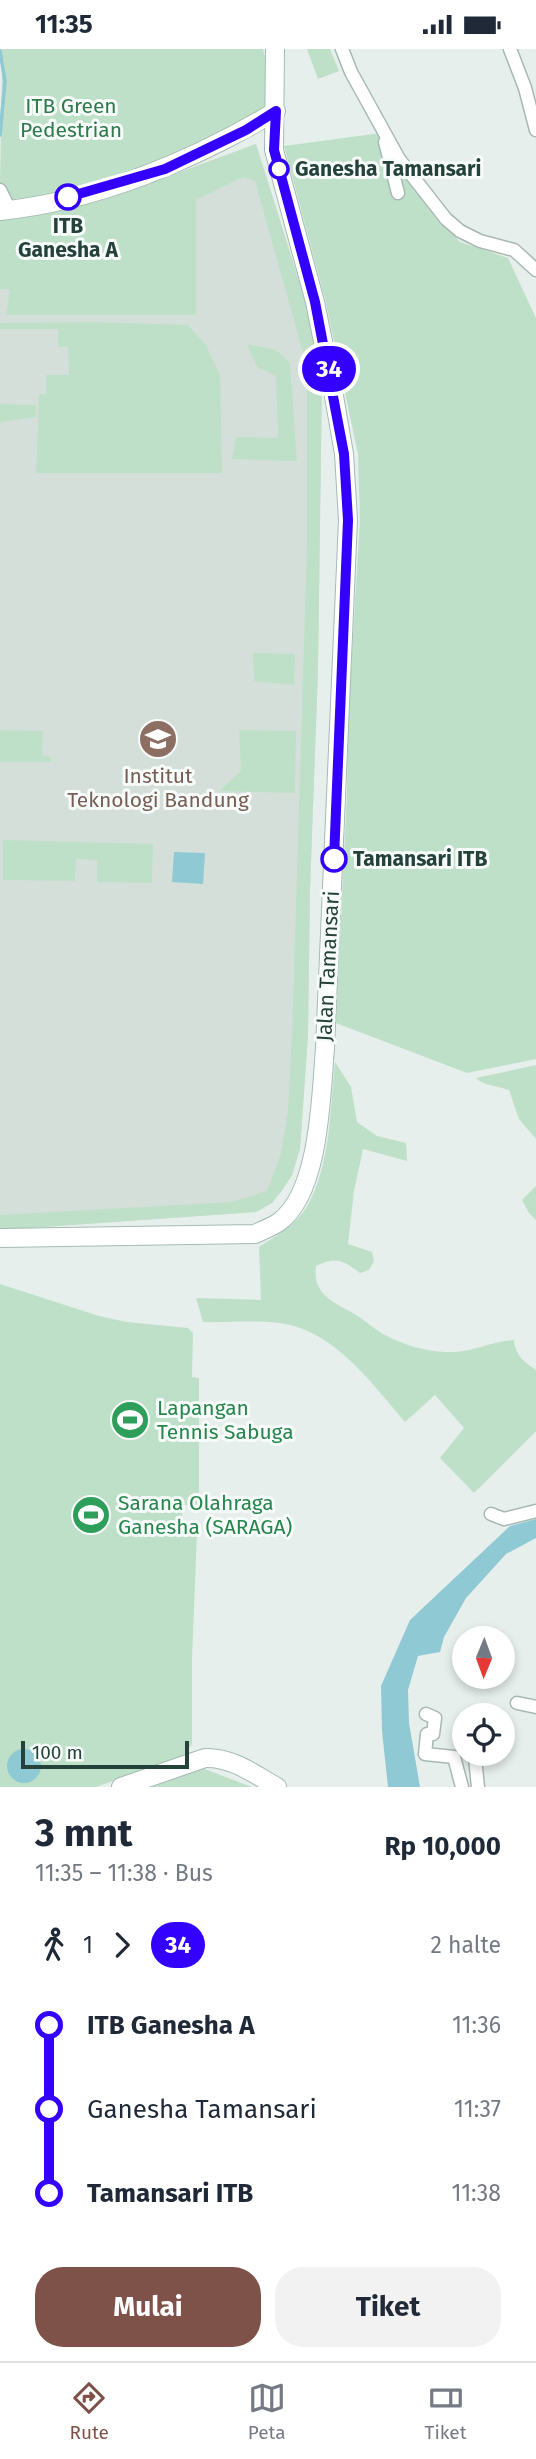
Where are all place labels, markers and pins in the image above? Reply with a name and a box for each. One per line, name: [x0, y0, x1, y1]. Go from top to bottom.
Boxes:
place label: Ganesha Tamansari: [295, 156, 481, 182]
marker: Ganesha Tamansari: [269, 159, 289, 179]
marker: ITB Ganesha A: [55, 184, 81, 210]
place label: ITB Ganesha A: [18, 213, 119, 263]
school or university icon: Institut Teknologi Bandung: [137, 718, 179, 760]
place label: Institut Teknologi Bandung: [67, 763, 249, 813]
marker: Tamansari ITB: [321, 846, 347, 872]
place label: Tamansari ITB: [353, 846, 487, 872]
place label: Lapangan Tennis Sabuga: [157, 1395, 294, 1445]
sports icon: Lapangan Tennis Sabuga: [109, 1399, 151, 1441]
place label: Sarana Olahraga Ganesha (SARAGA): [118, 1490, 292, 1540]
sports icon: Sarana Olahraga Ganesha (SARAGA): [70, 1494, 112, 1536]

